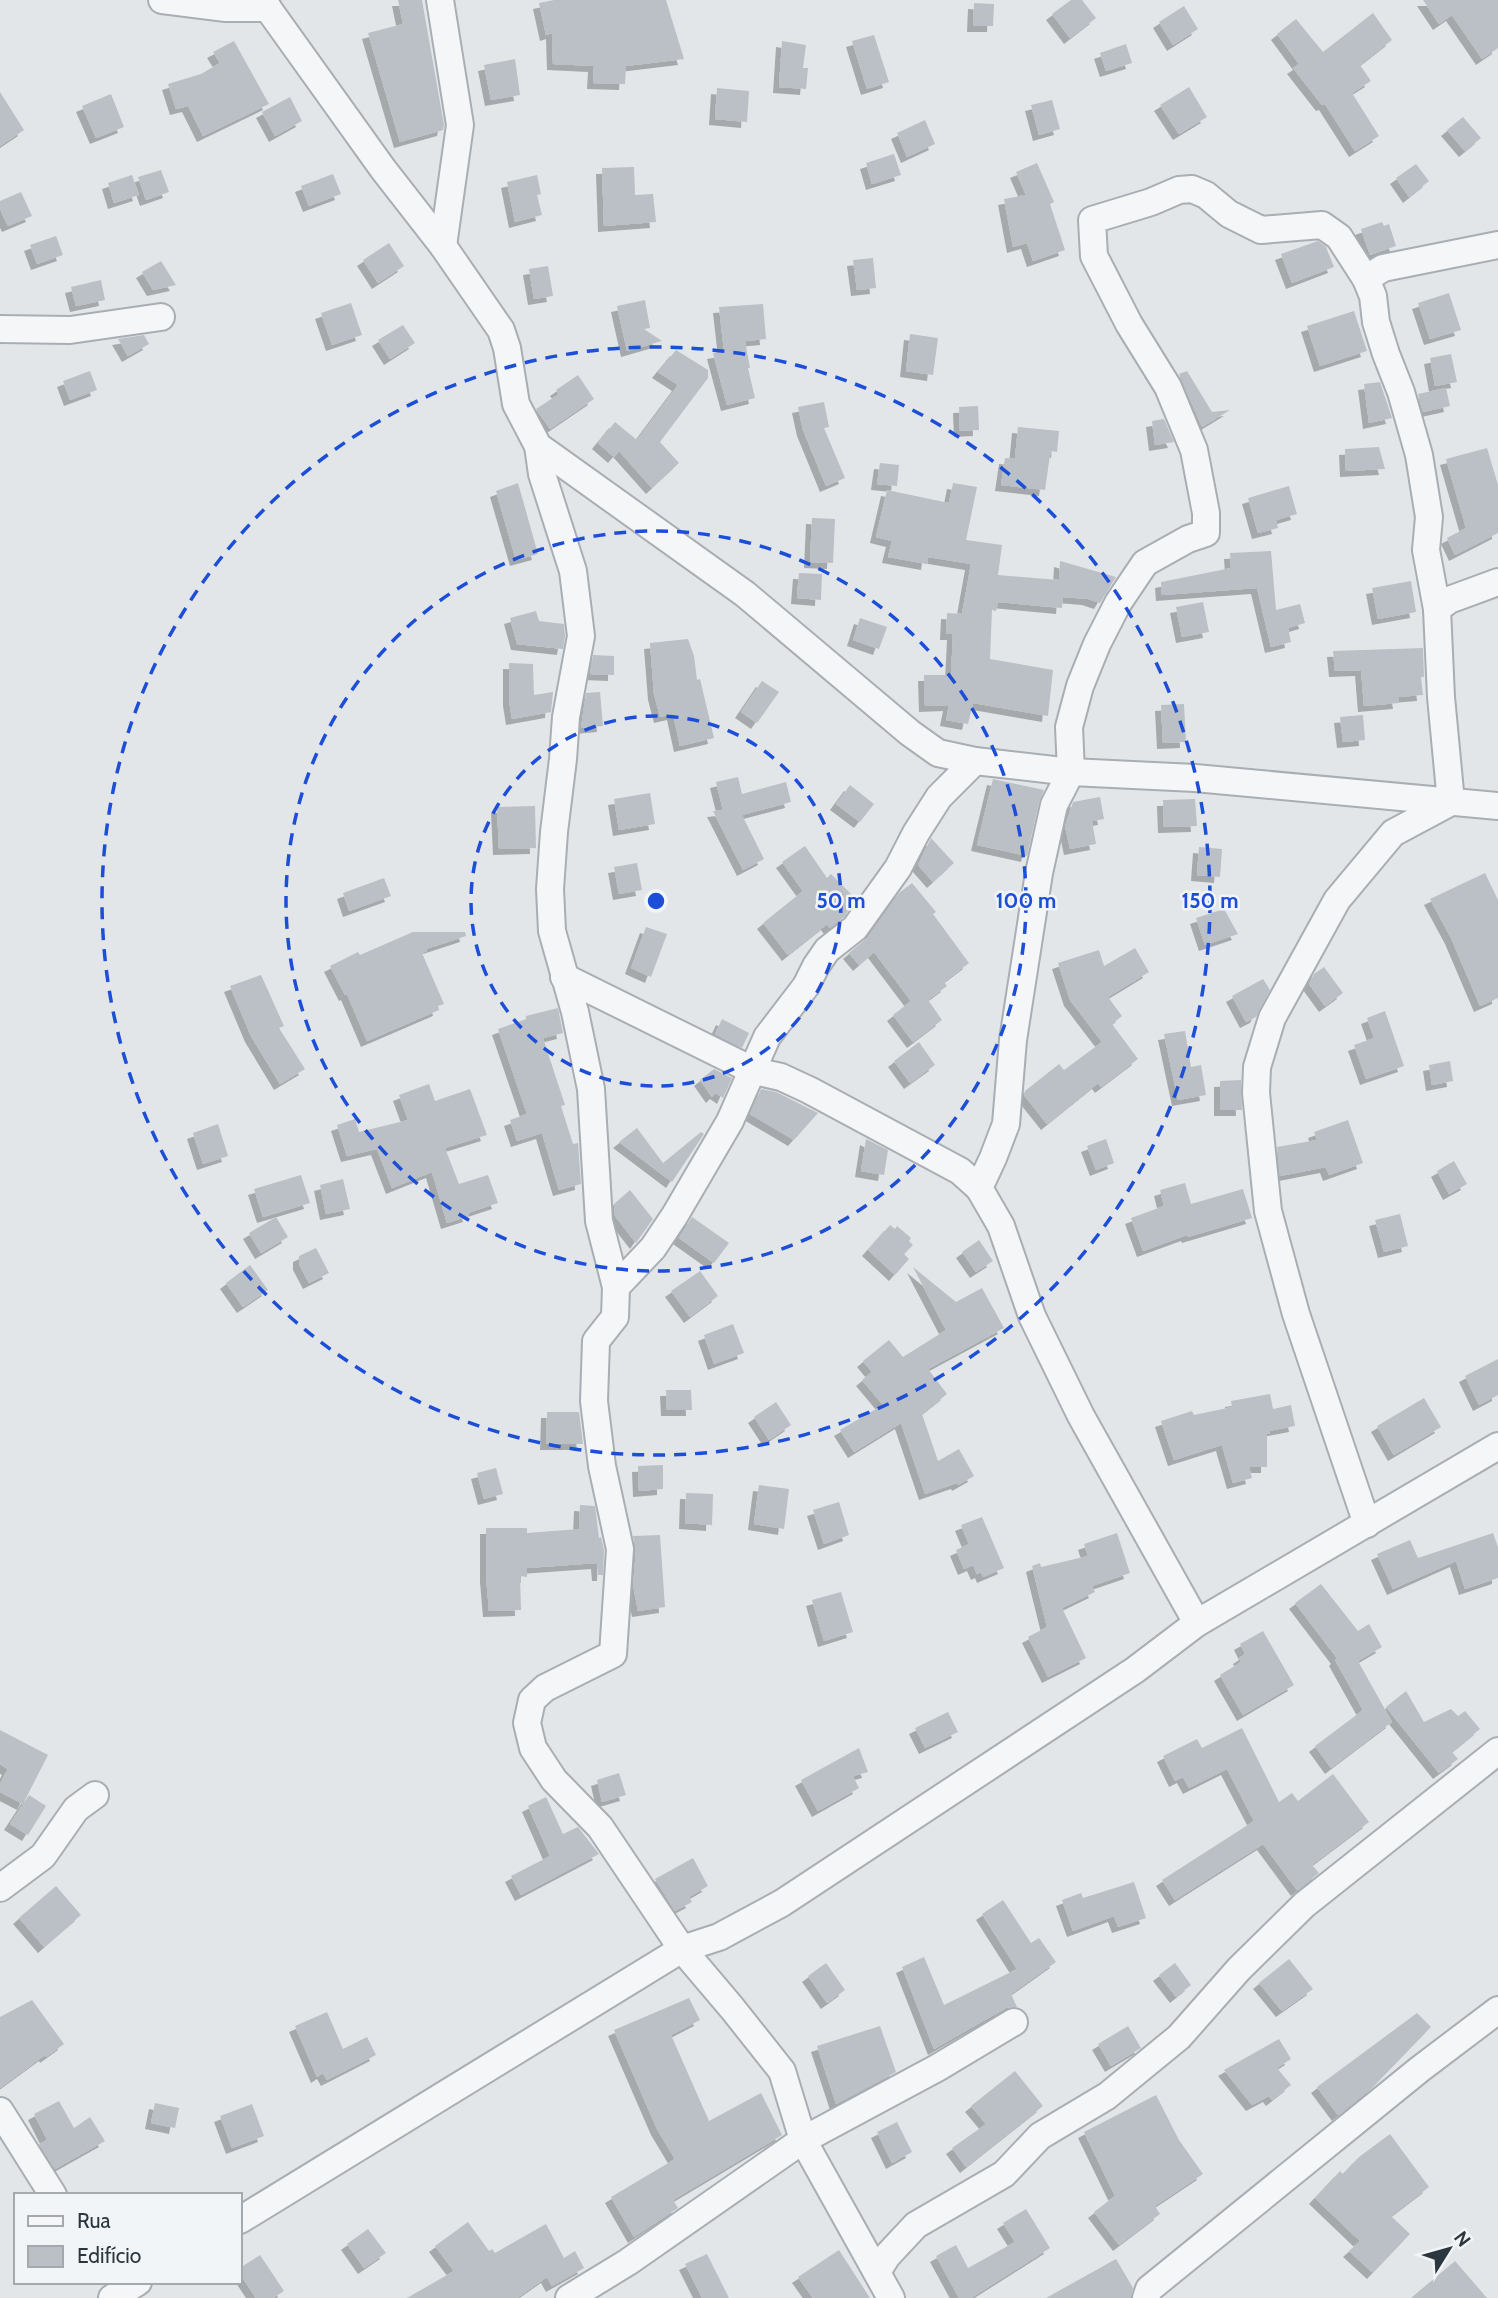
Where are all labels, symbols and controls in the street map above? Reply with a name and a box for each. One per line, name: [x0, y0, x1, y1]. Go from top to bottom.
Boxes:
text: 50 m: [816, 888, 866, 913]
text: 100 m: [996, 888, 1056, 913]
text: 150 m: [1182, 888, 1238, 913]
centre of rings: [644, 889, 668, 913]
legend: [14, 2193, 242, 2284]
text: Rua: [77, 2208, 111, 2233]
north arrow: [1414, 2214, 1484, 2284]
text: N: [1449, 2227, 1475, 2251]
text: Edifício: [77, 2243, 141, 2268]

